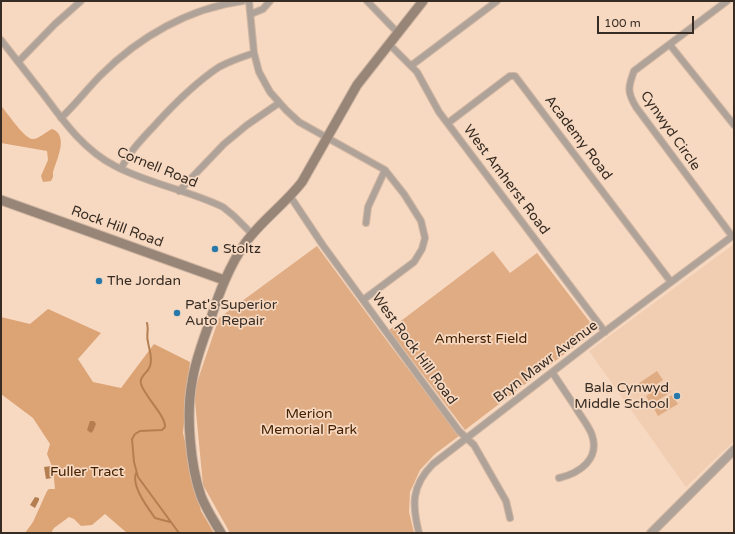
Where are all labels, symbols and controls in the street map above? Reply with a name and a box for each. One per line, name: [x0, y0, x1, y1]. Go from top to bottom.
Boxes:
scale bar: [599, 8, 696, 34]
text: 100 m: [604, 16, 641, 30]
street label: Cynwyd Circle: [636, 88, 704, 174]
street label: Academy Road: [541, 92, 615, 184]
street label: West Amherst Road: [459, 122, 553, 238]
street label: Cornell Road: [114, 144, 200, 192]
street label: Rock Hill Road: [69, 203, 165, 251]
place label: Stoltz: [223, 241, 261, 257]
marker: Stoltz: [210, 244, 220, 254]
place label: The Jordan: [107, 273, 181, 289]
marker: The Jordan: [94, 276, 104, 286]
street label: West Rock Hill Road: [368, 290, 460, 408]
place label: Pat's Superior Auto Repair: [185, 297, 277, 330]
marker: Pat's Superior Auto Repair: [172, 308, 182, 318]
street label: Bryn Mawr Avenue: [491, 317, 601, 407]
park label: Amherst Field: [435, 331, 527, 347]
place label: Bala Cynwyd Middle School: [574, 380, 669, 412]
marker: Bala Cynwyd Middle School: [672, 391, 682, 401]
park label: Merion Memorial Park: [261, 406, 357, 438]
park label: Fuller Tract: [50, 464, 124, 480]

